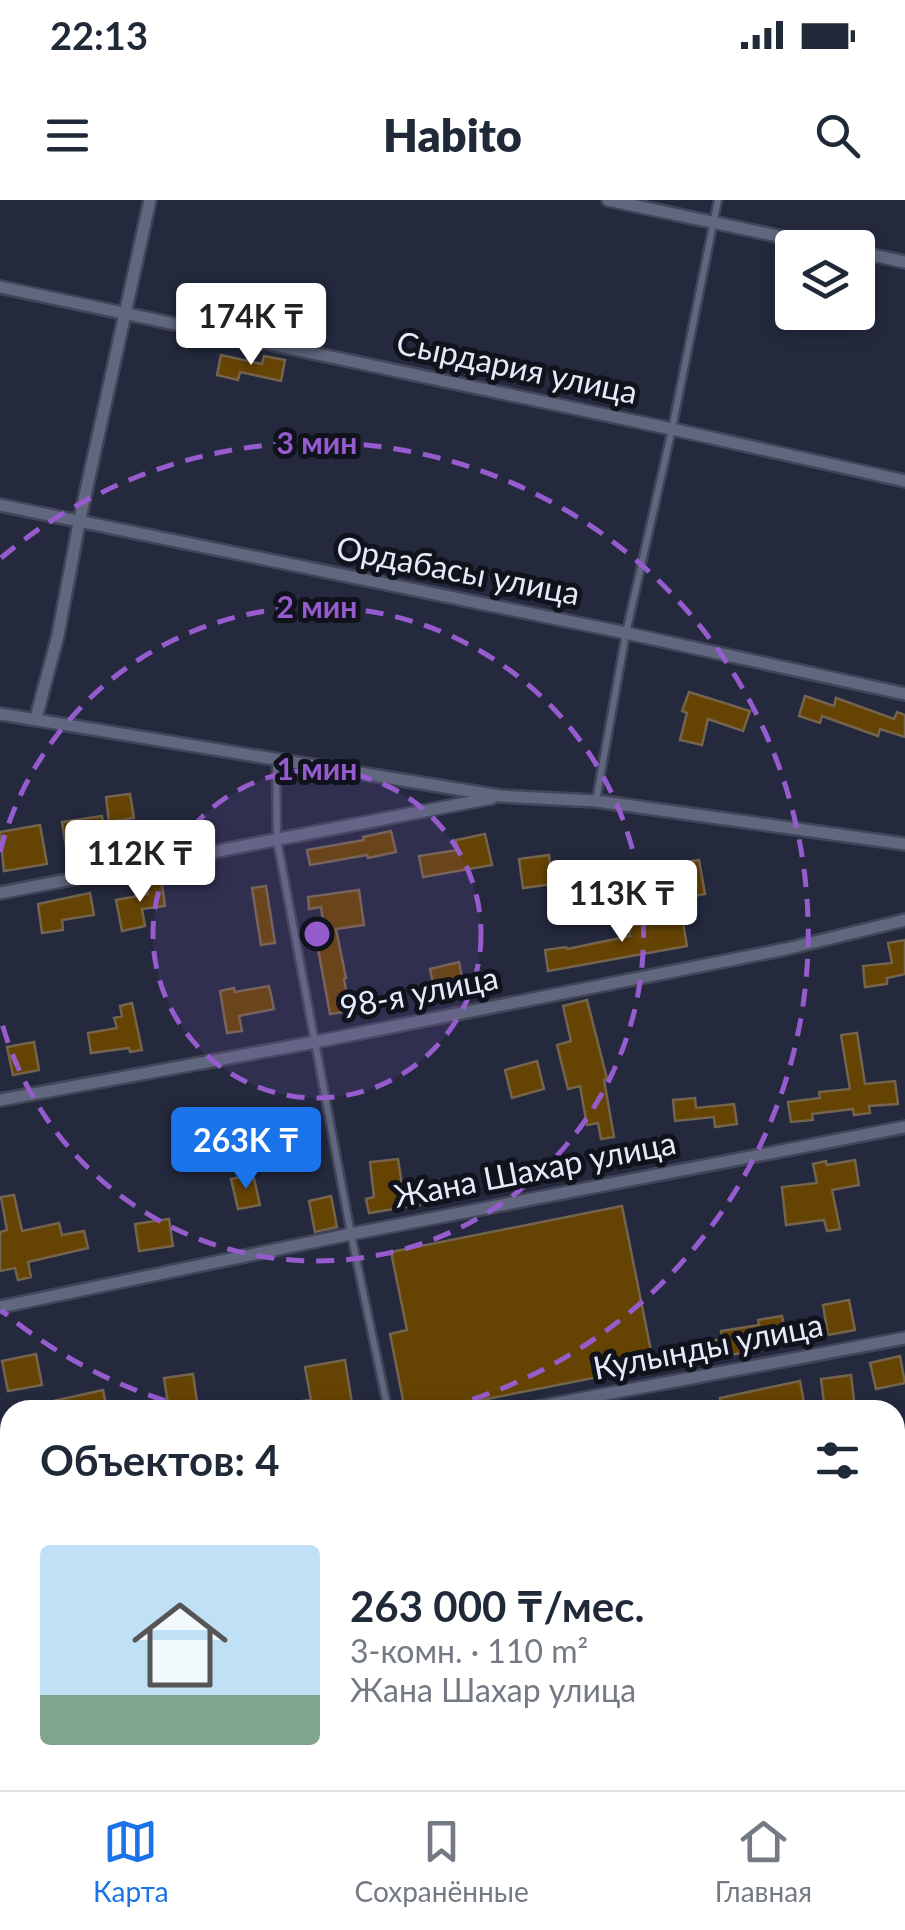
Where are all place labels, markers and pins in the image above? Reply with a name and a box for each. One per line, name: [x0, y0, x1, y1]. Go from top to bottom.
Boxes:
pin: 174K ₸: [170, 283, 332, 368]
pin: 112K ₸: [59, 820, 221, 905]
pin: 113K ₸: [541, 860, 703, 945]
centre of rings: [299, 916, 335, 952]
pin: 263K ₸: [165, 1107, 327, 1192]

